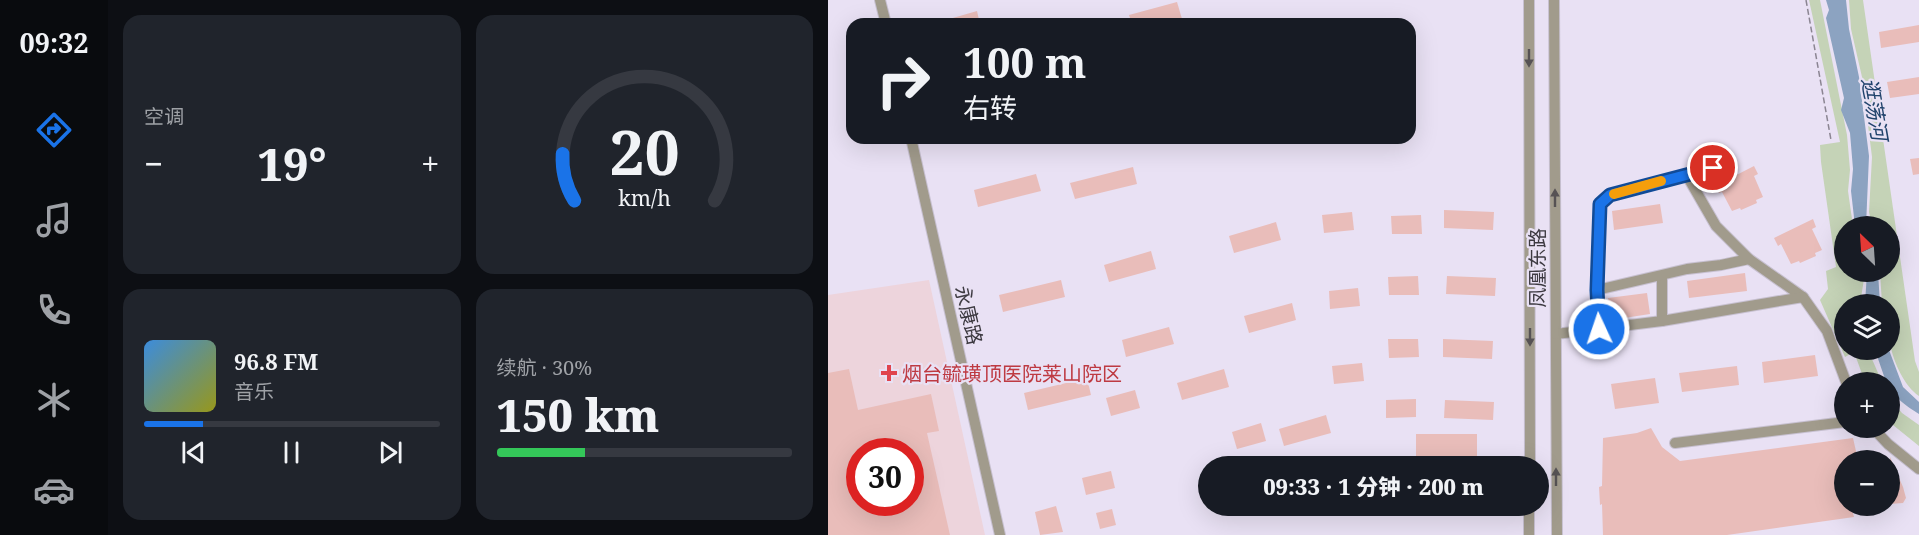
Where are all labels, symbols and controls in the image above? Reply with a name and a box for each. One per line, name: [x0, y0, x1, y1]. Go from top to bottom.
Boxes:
text: 09:32: [19, 24, 89, 61]
text: 100 m: [963, 33, 1087, 90]
icon: right: [864, 42, 942, 120]
one-way arrow: [1524, 49, 1534, 68]
water label: 逛荡河: [1856, 76, 1895, 146]
text: 右转: [963, 89, 1017, 126]
text: 空调: [144, 103, 184, 130]
text: 20: [609, 108, 680, 193]
icon: directions: [33, 109, 75, 151]
text: 19°: [258, 133, 327, 194]
text: −: [144, 141, 163, 186]
text: +: [421, 141, 440, 186]
pin: [1687, 142, 1738, 193]
icon: arrive: [1696, 151, 1729, 184]
text: km/h: [618, 184, 671, 213]
one-way arrow: [1550, 188, 1560, 207]
icon: music: [33, 199, 75, 241]
north arrow: [1834, 216, 1900, 282]
map controls: [1834, 216, 1900, 516]
street label: 凤凰东路: [1524, 228, 1551, 308]
street label: 永康路: [949, 283, 989, 347]
icon: phone: [33, 289, 75, 331]
button: layers: [1834, 294, 1900, 360]
position arrow: [1567, 297, 1631, 361]
one-way arrow: [1525, 328, 1535, 347]
text: 96.8 FM: [234, 346, 318, 376]
text: 续航 · 30%: [497, 354, 592, 381]
place label: 烟台毓璜顶医院莱山院区: [902, 360, 1122, 387]
marker: 烟台毓璜顶医院莱山院区: [880, 364, 898, 382]
button: +: [1834, 372, 1900, 438]
text: 音乐: [234, 378, 274, 405]
icon: climate: [33, 379, 75, 421]
text: 150 km: [497, 384, 659, 445]
icon: previous: [177, 436, 210, 469]
icon: pause: [275, 436, 308, 469]
icon: next: [374, 436, 407, 469]
speed limit sign: 30: [846, 438, 924, 516]
button: −: [1834, 450, 1900, 516]
one-way arrow: [1551, 467, 1561, 486]
icon: car: [33, 469, 75, 511]
text: 09:33 · 1 分钟 · 200 m: [1263, 471, 1484, 501]

